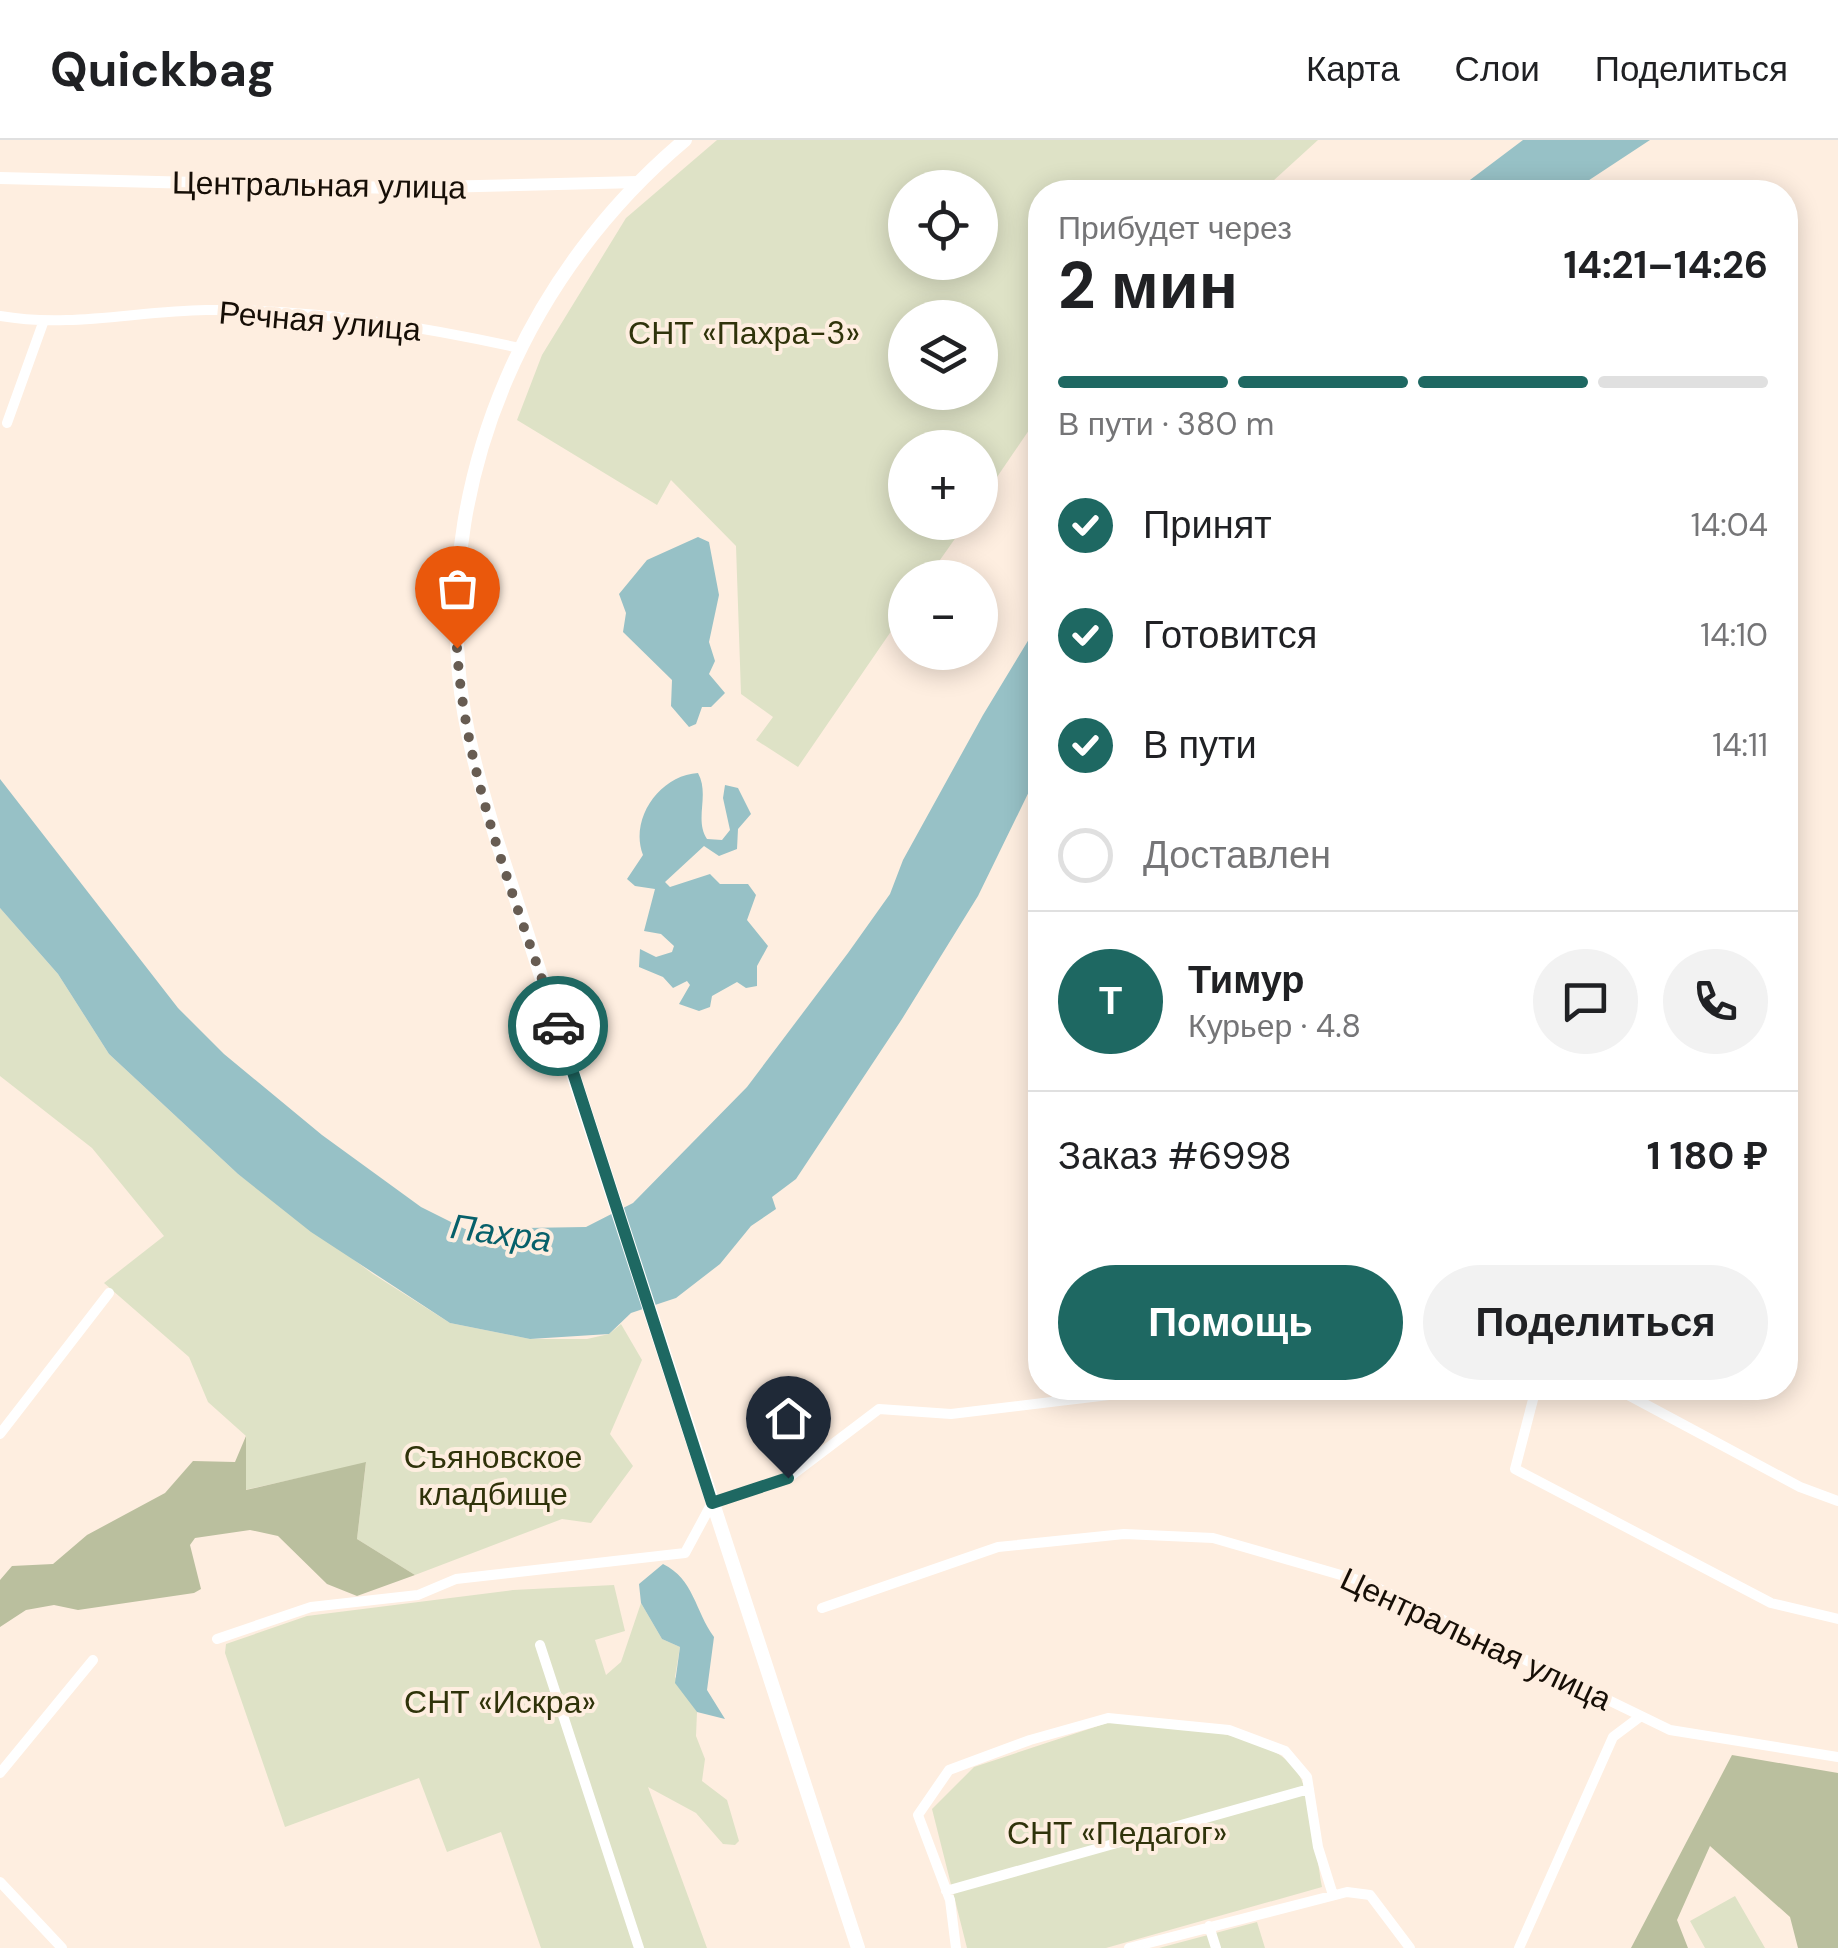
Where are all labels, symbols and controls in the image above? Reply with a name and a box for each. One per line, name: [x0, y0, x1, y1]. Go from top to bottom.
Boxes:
text: Quickbag: [50, 38, 275, 101]
text: Карта: [1306, 46, 1400, 92]
text: Слои: [1455, 46, 1540, 92]
text: Поделиться: [1595, 46, 1788, 92]
street label: Центральная улица: [172, 161, 467, 209]
map controls: [888, 170, 998, 670]
button: locate: [888, 170, 998, 280]
text: Прибудет через: [1058, 207, 1292, 249]
text: 14:21–14:26: [1563, 240, 1768, 290]
text: 2 мин: [1058, 244, 1238, 328]
street label: Речная улица: [217, 291, 423, 351]
button: layers: [888, 300, 998, 410]
park label: СНТ «Пахра-3»: [628, 312, 860, 354]
text: В пути · 380 m: [1058, 403, 1274, 445]
button: +: [888, 430, 998, 540]
icon: check: [1058, 498, 1113, 553]
text: Принят: [1143, 500, 1272, 550]
text: 14:04: [1691, 504, 1768, 546]
pin: [415, 546, 500, 649]
button: −: [888, 560, 998, 670]
icon: bag: [430, 561, 485, 616]
icon: check: [1058, 608, 1113, 663]
text: Готовится: [1143, 610, 1317, 660]
text: 14:10: [1700, 614, 1768, 656]
icon: check: [1058, 718, 1113, 773]
text: В пути: [1143, 720, 1257, 770]
text: 14:11: [1712, 724, 1768, 766]
text: Доставлен: [1143, 830, 1331, 880]
button: chat: [1533, 949, 1638, 1054]
button: phone: [1663, 949, 1768, 1054]
text: Тимур: [1188, 955, 1305, 1005]
courier: [508, 976, 608, 1076]
text: Т: [1099, 976, 1122, 1026]
icon: car: [531, 999, 586, 1054]
text: Курьер · 4.8: [1188, 1005, 1361, 1047]
text: Заказ #6998: [1058, 1131, 1292, 1181]
text: 1 180 ₽: [1647, 1131, 1768, 1181]
water label: Пахра: [448, 1203, 554, 1263]
button: Помощь: [1058, 1265, 1403, 1380]
button: Поделиться: [1423, 1265, 1768, 1380]
pin: [746, 1376, 831, 1479]
icon: home: [761, 1391, 816, 1446]
park label: Съяновское кладбище: [404, 1436, 582, 1515]
street label: Центральная улица: [1334, 1558, 1618, 1720]
park label: СНТ «Искра»: [404, 1681, 596, 1723]
park label: СНТ «Педагог»: [1007, 1812, 1227, 1854]

